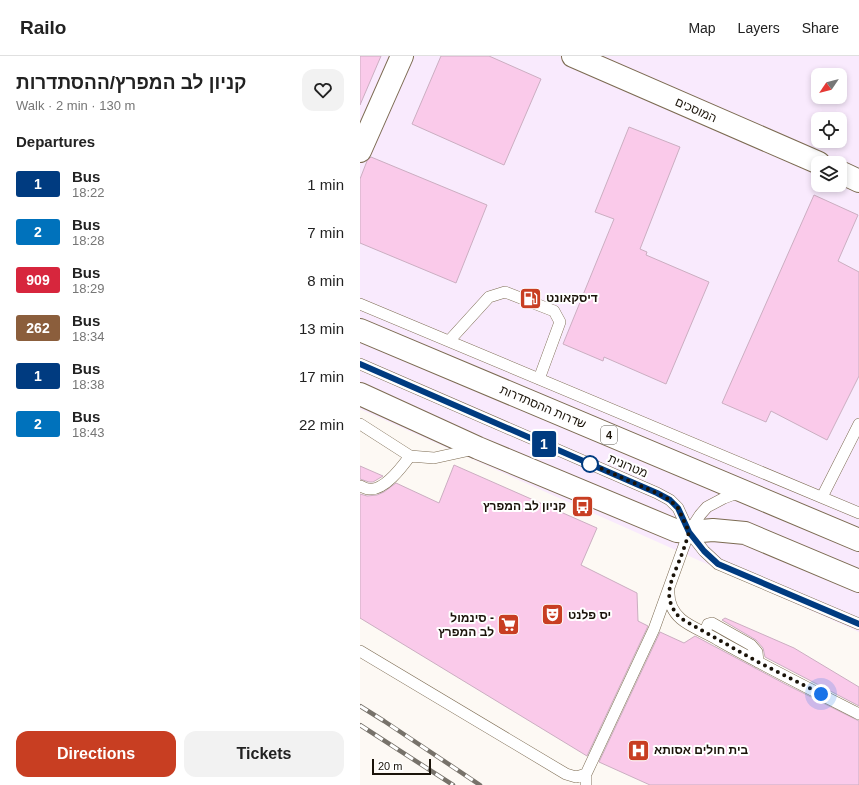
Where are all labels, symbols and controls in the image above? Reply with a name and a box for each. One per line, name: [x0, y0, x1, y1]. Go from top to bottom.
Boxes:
text: Railo: [20, 17, 66, 38]
text: Map: [688, 20, 716, 36]
text: Layers: [738, 20, 780, 36]
text: Share: [802, 20, 839, 36]
north arrow: [811, 68, 847, 104]
map controls: [811, 68, 847, 192]
button: heart: [302, 69, 344, 111]
text: קניון לב המפרץ/ההסתדרות: [16, 72, 247, 93]
street label: המוסכים: [673, 95, 719, 125]
text: Walk · 2 min · 130 m: [16, 98, 135, 113]
button: locate: [811, 112, 847, 148]
text: Departures: [16, 133, 95, 150]
button: layers: [811, 156, 847, 192]
text: Bus: [72, 168, 100, 185]
text: 1: [34, 176, 42, 192]
text: 1 min: [307, 176, 344, 193]
text: 18:22: [72, 185, 105, 200]
text: Bus: [72, 216, 100, 233]
text: 2: [34, 224, 42, 240]
text: 7 min: [307, 224, 344, 241]
text: 18:28: [72, 233, 105, 248]
text: Bus: [72, 264, 100, 281]
text: 909: [26, 272, 50, 288]
text: 8 min: [307, 272, 344, 289]
text: 18:29: [72, 281, 105, 296]
fuel station icon: דיסקאונט: [518, 285, 544, 311]
place label: דיסקאונט: [546, 291, 598, 305]
text: Bus: [72, 312, 100, 329]
text: 262: [26, 320, 50, 336]
text: 13 min: [299, 320, 344, 337]
text: 18:34: [72, 329, 105, 344]
text: Bus: [72, 360, 100, 377]
text: 1: [34, 368, 42, 384]
text: 17 min: [299, 368, 344, 385]
text: 18:38: [72, 377, 105, 392]
street label: שדרות ההסתדרות: [498, 383, 588, 432]
text: Bus: [72, 408, 100, 425]
text: 2: [34, 416, 42, 432]
text: 22 min: [299, 416, 344, 433]
text: 18:43: [72, 425, 105, 440]
road number: 4: [601, 426, 617, 444]
line badge: 1: [531, 431, 557, 457]
text: 1: [540, 436, 548, 452]
street label: מטרונית: [606, 451, 650, 481]
unlabelled marker: [581, 455, 599, 473]
bus stop icon: קניון לב המפרץ: [569, 493, 595, 519]
place label: קניון לב המפרץ: [483, 499, 566, 513]
theatre icon: יס פלנט: [540, 602, 566, 628]
place label: יס פלנט: [568, 608, 611, 622]
place label: סינמול - לב המפרץ: [438, 611, 494, 639]
supermarket icon: סינמול - לב המפרץ: [496, 612, 522, 638]
your location: [811, 684, 831, 704]
button: Directions: [16, 731, 176, 777]
button: Tickets: [184, 731, 344, 777]
hospital icon: בית חולים אסותא: [626, 737, 652, 763]
place label: בית חולים אסותא: [654, 743, 749, 757]
scale bar: [372, 757, 431, 776]
text: 20 m: [378, 760, 402, 772]

